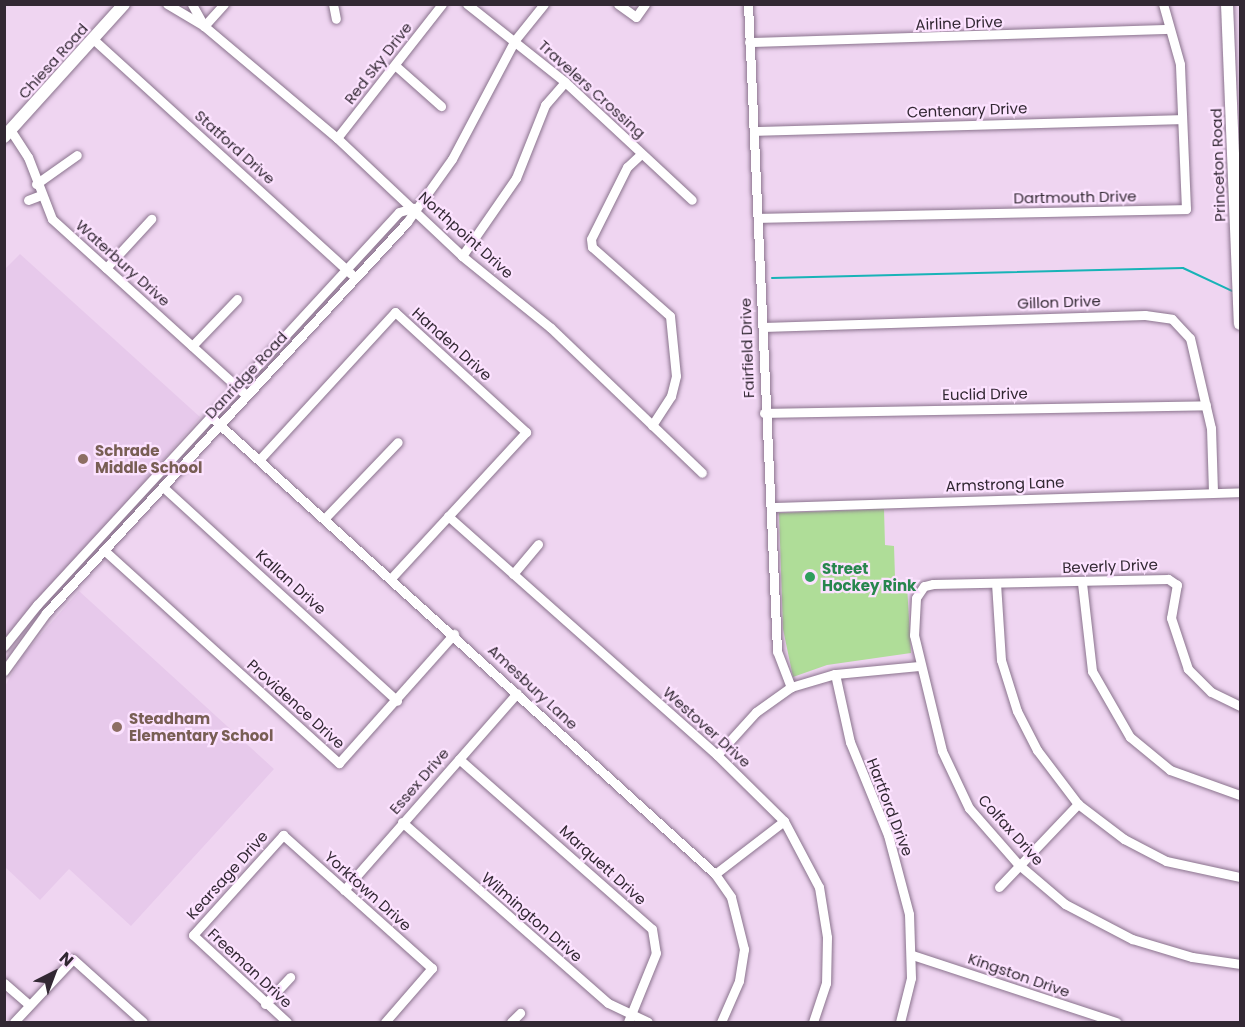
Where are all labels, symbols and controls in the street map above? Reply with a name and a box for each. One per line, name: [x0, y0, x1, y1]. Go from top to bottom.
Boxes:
street label: Airline Drive: [915, 12, 1003, 34]
street label: Red Sky Drive: [340, 18, 416, 108]
street label: Chiesa Road: [14, 20, 92, 102]
street label: Travelers Crossing: [535, 36, 649, 142]
street label: Centenary Drive: [906, 99, 1028, 121]
street label: Statford Drive: [191, 106, 279, 188]
street label: Princeton Road: [1207, 108, 1229, 222]
street label: Dartmouth Drive: [1013, 187, 1137, 207]
street label: Northpoint Drive: [415, 188, 517, 282]
street label: Waterbury Drive: [72, 216, 174, 310]
street label: Gillon Drive: [1017, 292, 1101, 312]
street label: Fairfield Drive: [736, 298, 758, 398]
street label: Handen Drive: [409, 304, 495, 384]
street label: Danridge Road: [201, 328, 291, 422]
street label: Euclid Drive: [942, 384, 1028, 404]
place label: Schrade Middle School: [95, 441, 202, 476]
marker: Schrade Middle School: [76, 452, 90, 466]
street label: Armstrong Lane: [945, 473, 1065, 495]
street label: Kallan Drive: [252, 546, 330, 618]
street label: Beverly Drive: [1062, 555, 1158, 577]
place label: Street Hockey Rink: [822, 559, 916, 594]
marker: Street Hockey Rink: [803, 570, 817, 584]
street label: Amesbury Lane: [484, 641, 582, 733]
street label: Providence Drive: [244, 655, 348, 753]
street label: Westover Drive: [659, 683, 755, 771]
place label: Steadham Elementary School: [129, 709, 273, 744]
marker: Steadham Elementary School: [110, 720, 124, 734]
street label: Essex Drive: [385, 744, 453, 818]
street label: Hartford Drive: [863, 755, 917, 859]
street label: Colfax Drive: [975, 791, 1047, 869]
street label: Marquett Drive: [556, 821, 650, 909]
street label: Kearsage Drive: [182, 827, 272, 923]
street label: Yorktown Drive: [321, 847, 415, 935]
street label: Wilmington Drive: [478, 868, 586, 966]
street label: Freeman Drive: [204, 924, 296, 1012]
north arrow: [24, 943, 84, 1003]
text: N: [54, 947, 79, 972]
street label: Kingston Drive: [966, 949, 1072, 1001]

